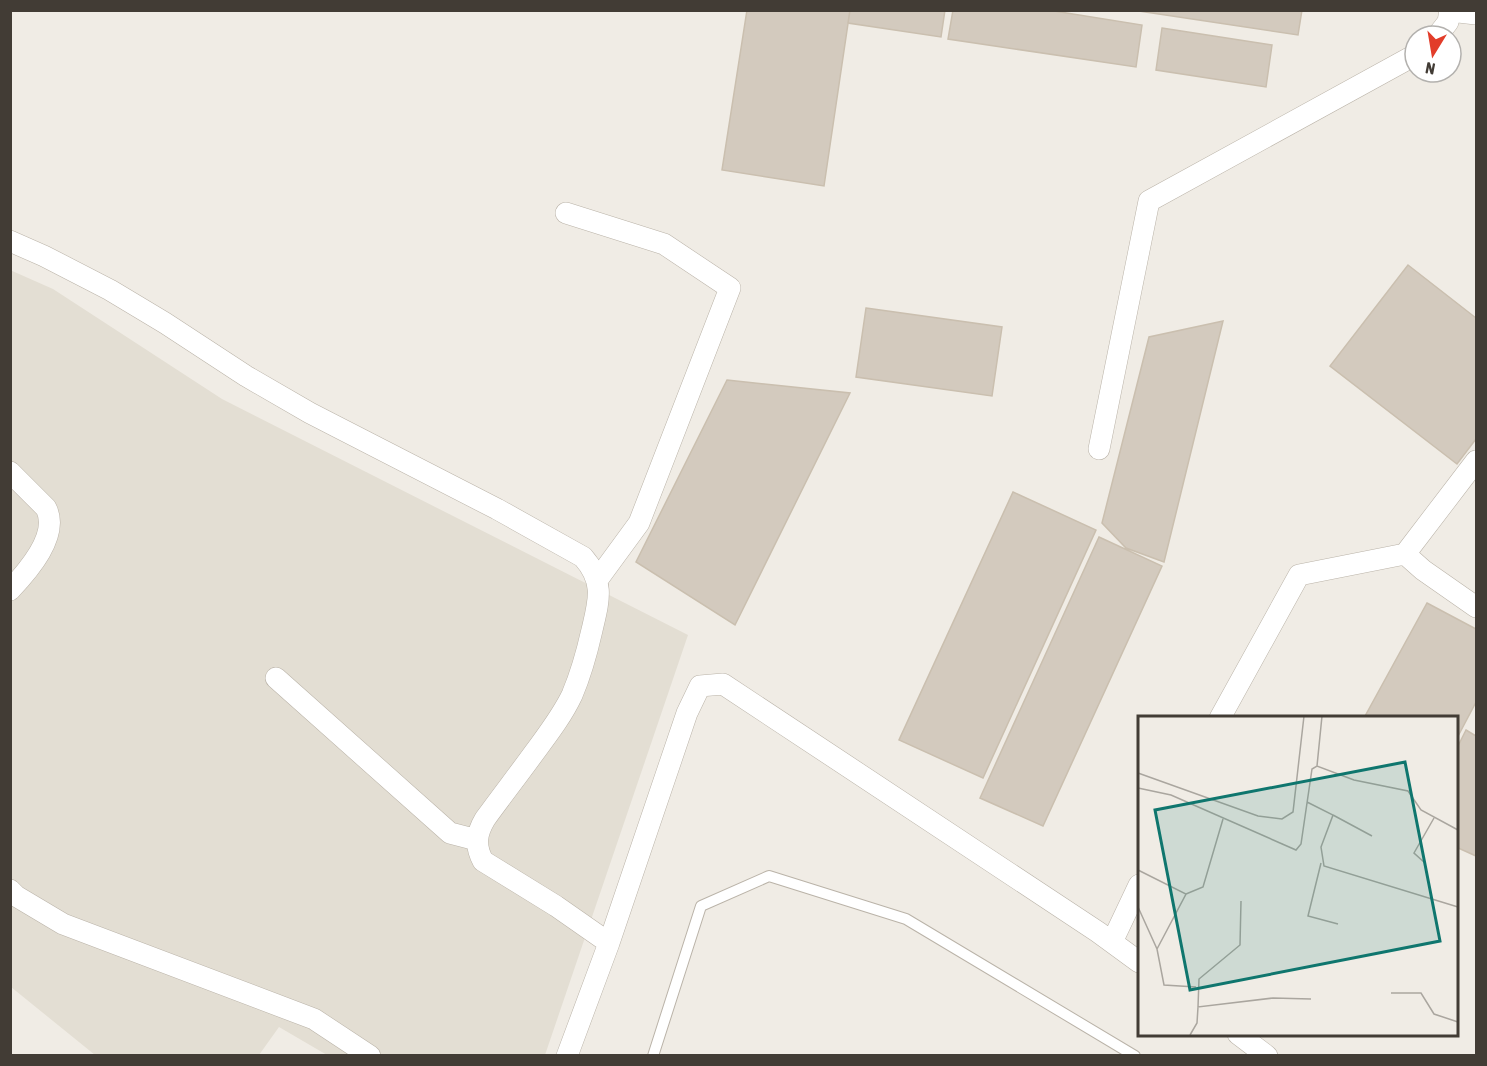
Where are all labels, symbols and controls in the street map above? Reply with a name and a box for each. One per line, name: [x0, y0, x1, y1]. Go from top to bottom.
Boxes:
north arrow: [1403, 24, 1463, 84]
text: N: [1424, 59, 1436, 78]
inset map: [1138, 716, 1457, 1036]

